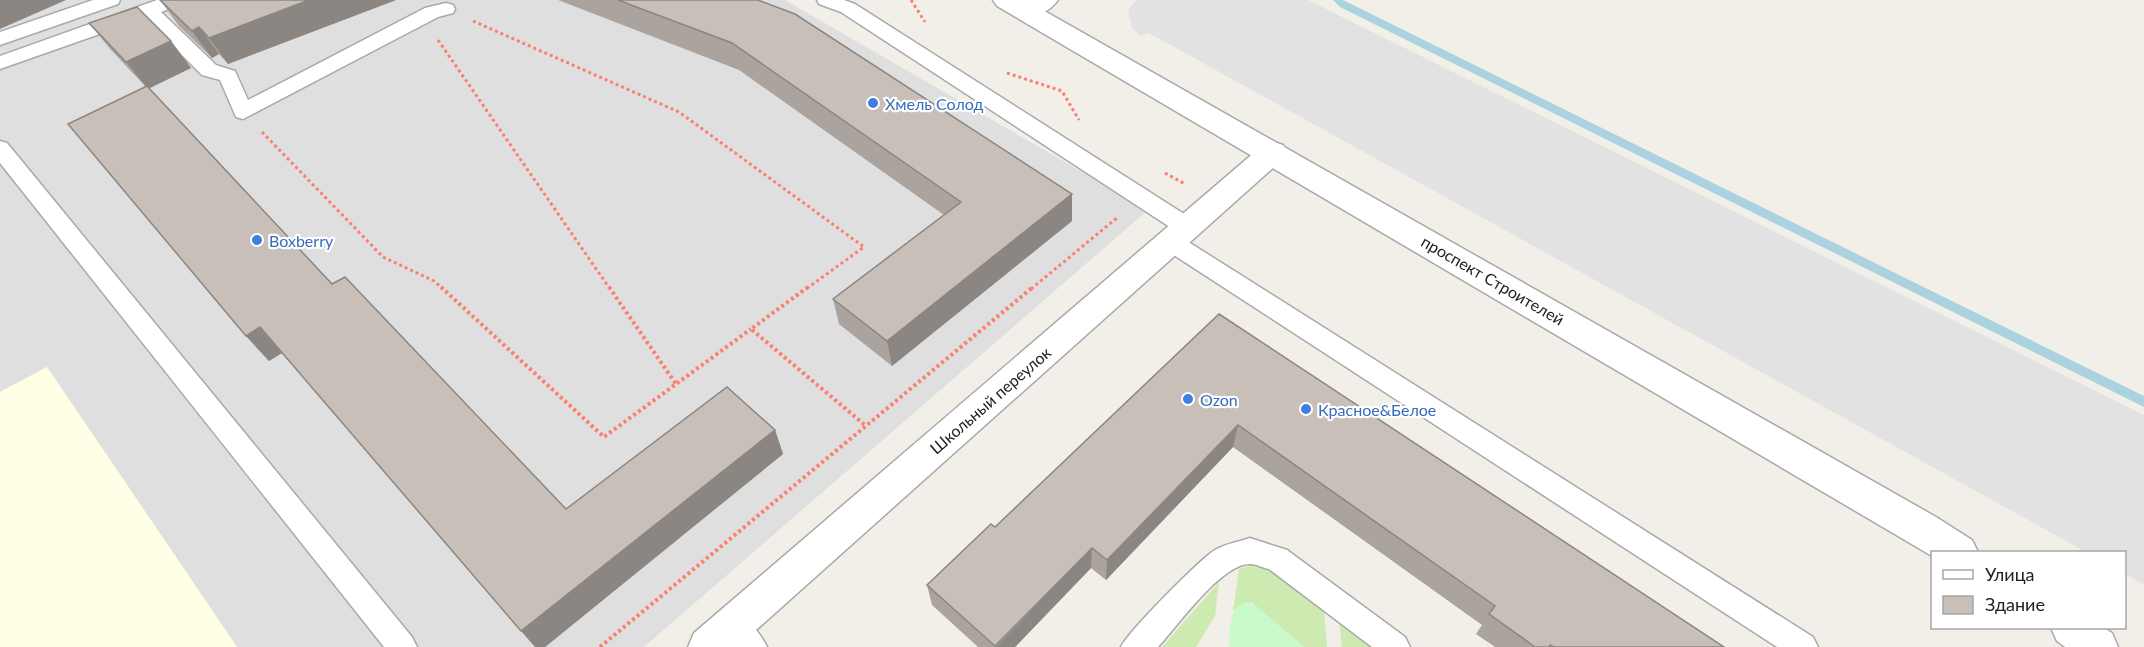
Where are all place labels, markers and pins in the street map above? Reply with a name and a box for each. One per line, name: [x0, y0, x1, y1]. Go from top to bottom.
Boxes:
place label: Хмель Солод: [885, 94, 984, 113]
marker: Хмель Солод: [866, 96, 880, 110]
place label: Boxberry: [269, 231, 334, 250]
marker: Boxberry: [250, 233, 264, 247]
place label: Ozon: [1200, 390, 1238, 409]
marker: Ozon: [1181, 392, 1195, 406]
place label: Красное&Белое: [1318, 400, 1436, 419]
marker: Красное&Белое: [1299, 402, 1313, 416]

